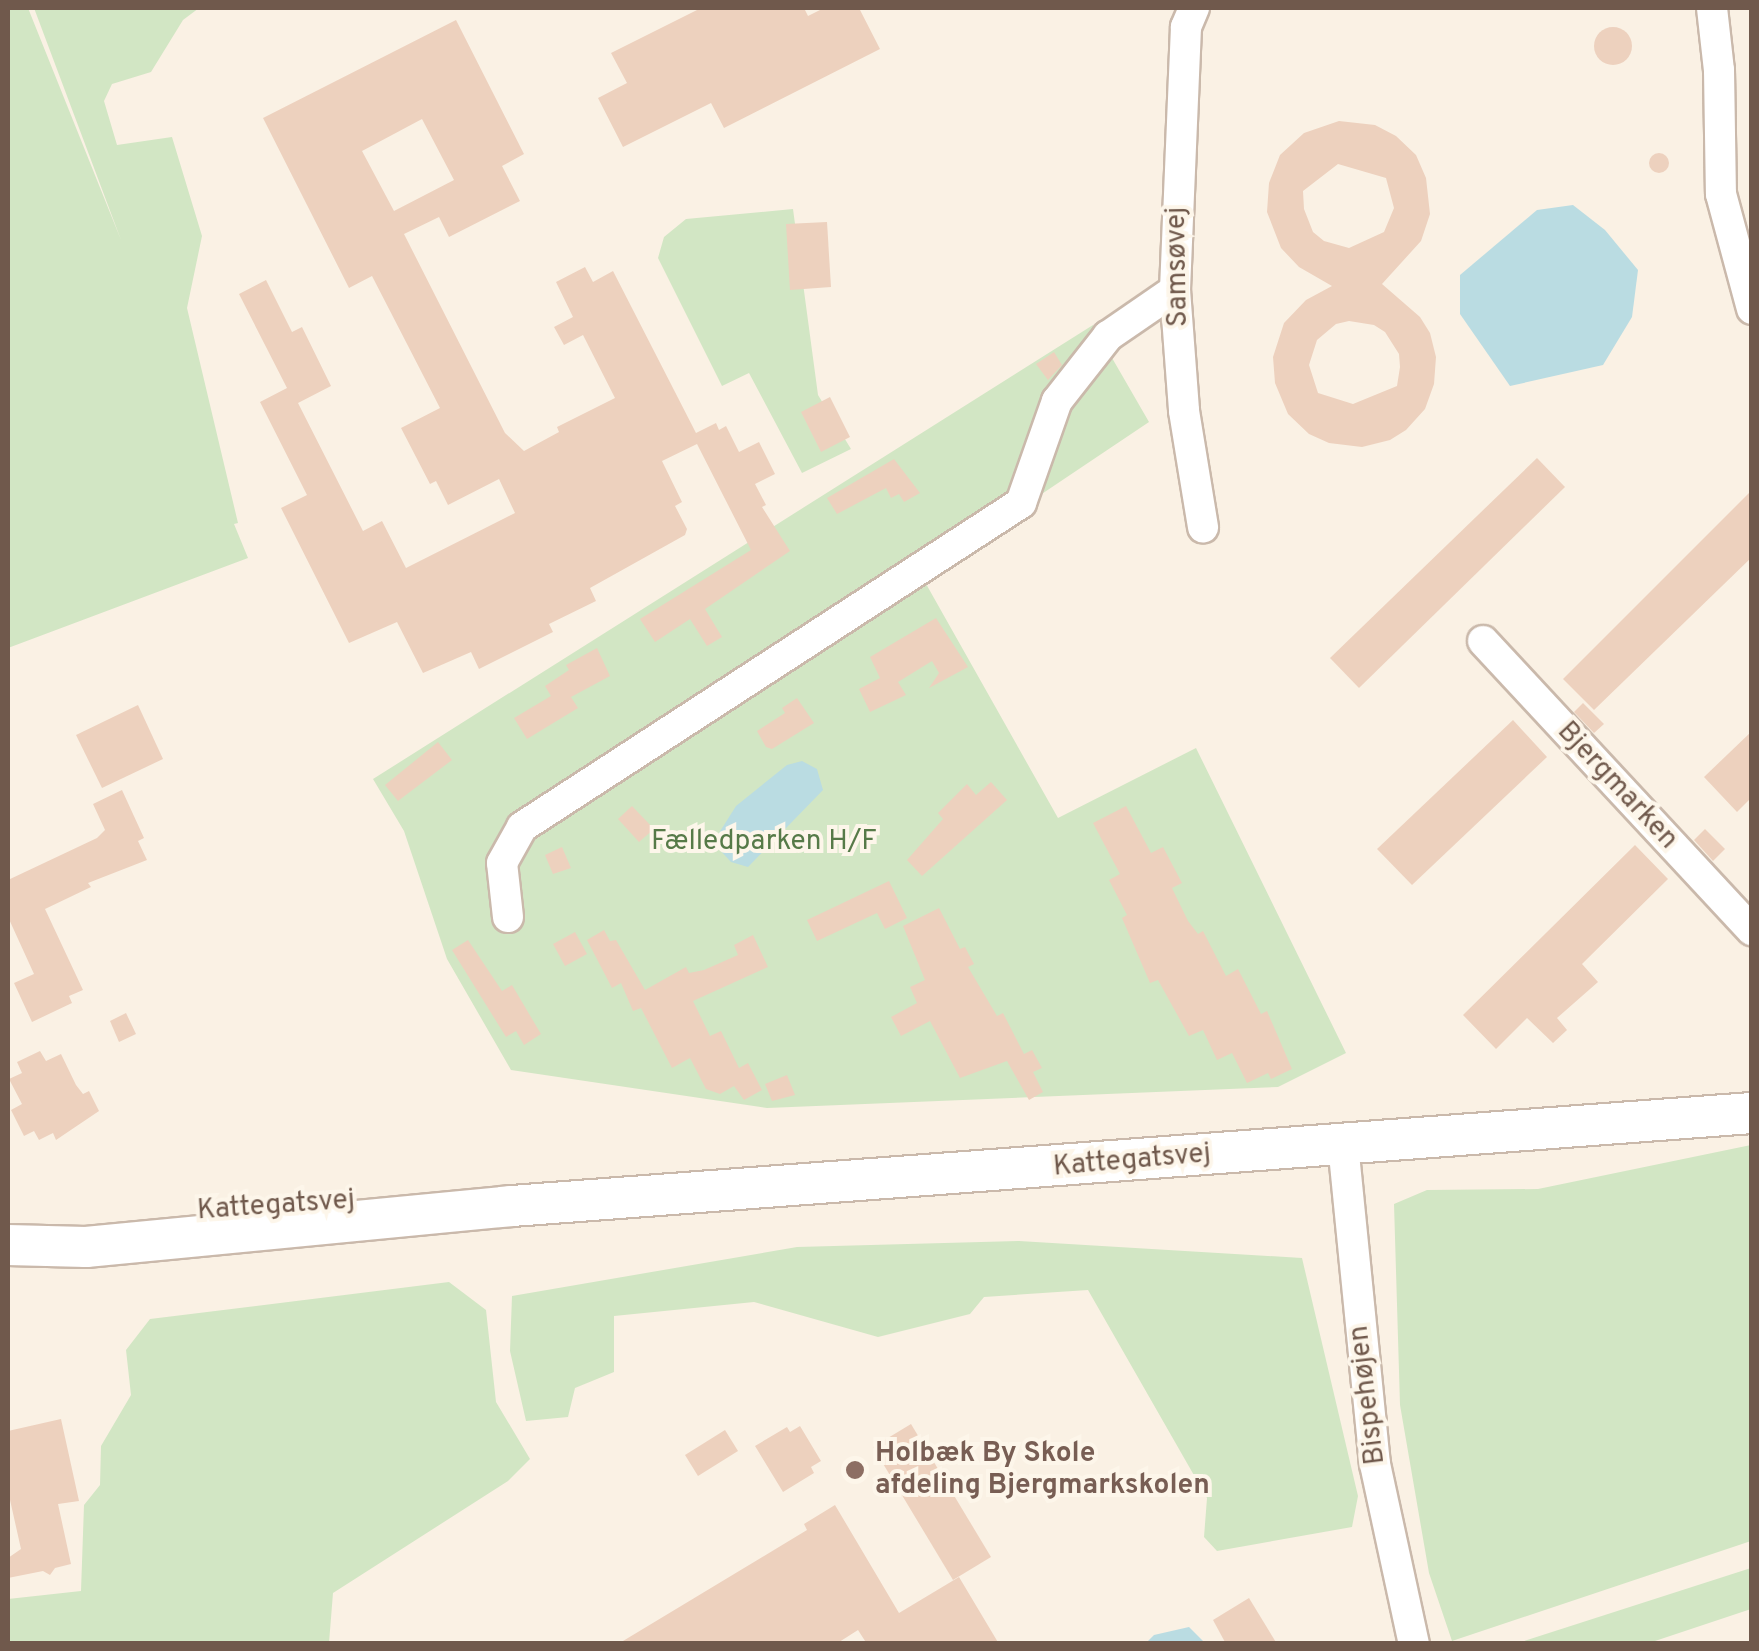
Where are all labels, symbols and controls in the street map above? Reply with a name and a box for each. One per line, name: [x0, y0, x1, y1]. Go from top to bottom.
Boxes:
street label: Samsøvej: [1160, 207, 1196, 327]
street label: Bjergmarken: [1550, 715, 1684, 857]
park label: Fælledparken H/F: [651, 825, 877, 859]
street label: Kattegatsvej: [1052, 1137, 1212, 1185]
street label: Kattegatsvej: [196, 1184, 356, 1228]
street label: Bispehøjen: [1343, 1323, 1393, 1467]
place label: Holbæk By Skole afdeling Bjergmarkskolen: [875, 1437, 1210, 1503]
marker: Holbæk By Skole afdeling Bjergmarkskolen: [844, 1459, 866, 1481]

